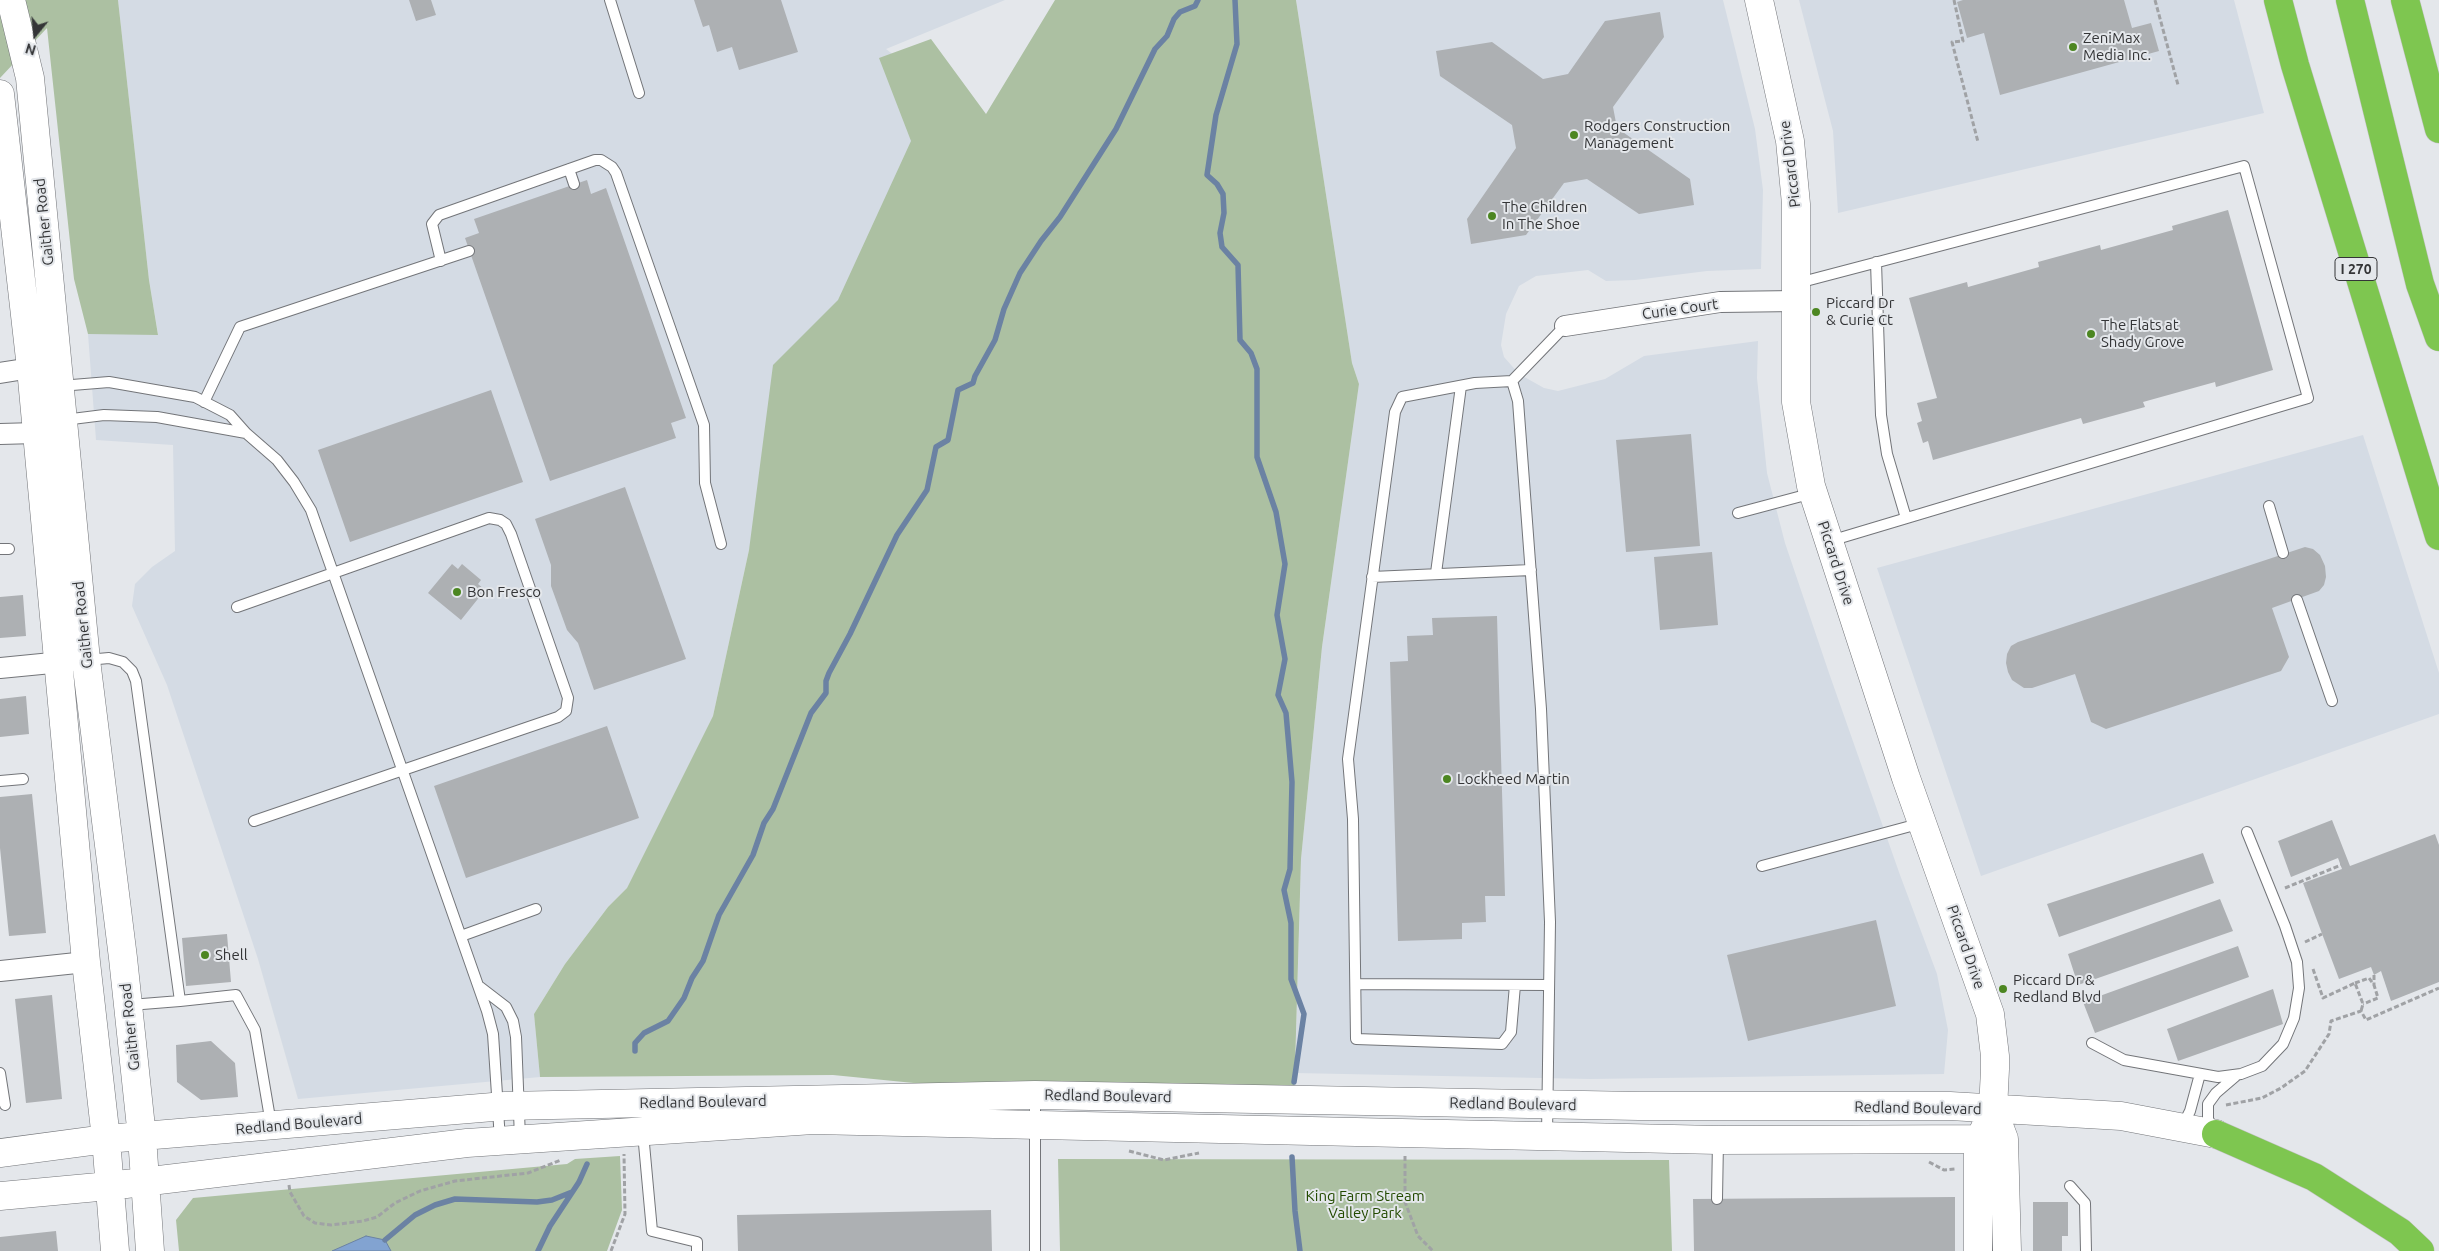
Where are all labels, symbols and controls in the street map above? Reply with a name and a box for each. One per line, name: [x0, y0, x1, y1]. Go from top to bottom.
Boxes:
north arrow: [10, 10, 60, 60]
place label: ZeniMax Media Inc.: [2083, 29, 2151, 64]
text: N: [23, 40, 38, 59]
marker: ZeniMax Media Inc.: [2067, 41, 2079, 53]
place label: Rodgers Construction Management: [1584, 117, 1730, 152]
street label: Piccard Drive: [1776, 119, 1804, 209]
marker: Rodgers Construction Management: [1568, 129, 1580, 141]
street label: Gaither Road: [30, 177, 58, 267]
place label: The Children In The Shoe: [1502, 198, 1587, 233]
marker: The Children In The Shoe: [1486, 210, 1498, 222]
road number: I 270: [2335, 258, 2377, 280]
place label: Piccard Dr & Curie Ct: [1826, 294, 1894, 329]
street label: Curie Court: [1641, 295, 1719, 323]
marker: Piccard Dr & Curie Ct: [1810, 306, 1822, 318]
place label: The Flats at Shady Grove: [2101, 316, 2185, 351]
marker: The Flats at Shady Grove: [2085, 328, 2097, 340]
street label: Piccard Drive: [1814, 519, 1858, 607]
street label: Gaither Road: [69, 580, 97, 670]
place label: Bon Fresco: [467, 583, 541, 601]
marker: Bon Fresco: [451, 586, 463, 598]
place label: Lockheed Martin: [1457, 770, 1570, 788]
marker: Lockheed Martin: [1441, 773, 1453, 785]
street label: Piccard Drive: [1943, 903, 1989, 991]
place label: Shell: [215, 946, 248, 964]
marker: Shell: [199, 949, 211, 961]
place label: Piccard Dr & Redland Blvd: [2013, 971, 2101, 1006]
street label: Gaither Road: [116, 982, 144, 1072]
marker: Piccard Dr & Redland Blvd: [1997, 983, 2009, 995]
street label: Redland Boulevard: [1044, 1086, 1172, 1106]
street label: Redland Boulevard: [639, 1092, 767, 1112]
street label: Redland Boulevard: [1449, 1094, 1577, 1114]
street label: Redland Boulevard: [1854, 1098, 1982, 1118]
street label: Redland Boulevard: [235, 1109, 363, 1139]
park label: King Farm Stream Valley Park: [1305, 1187, 1425, 1222]

